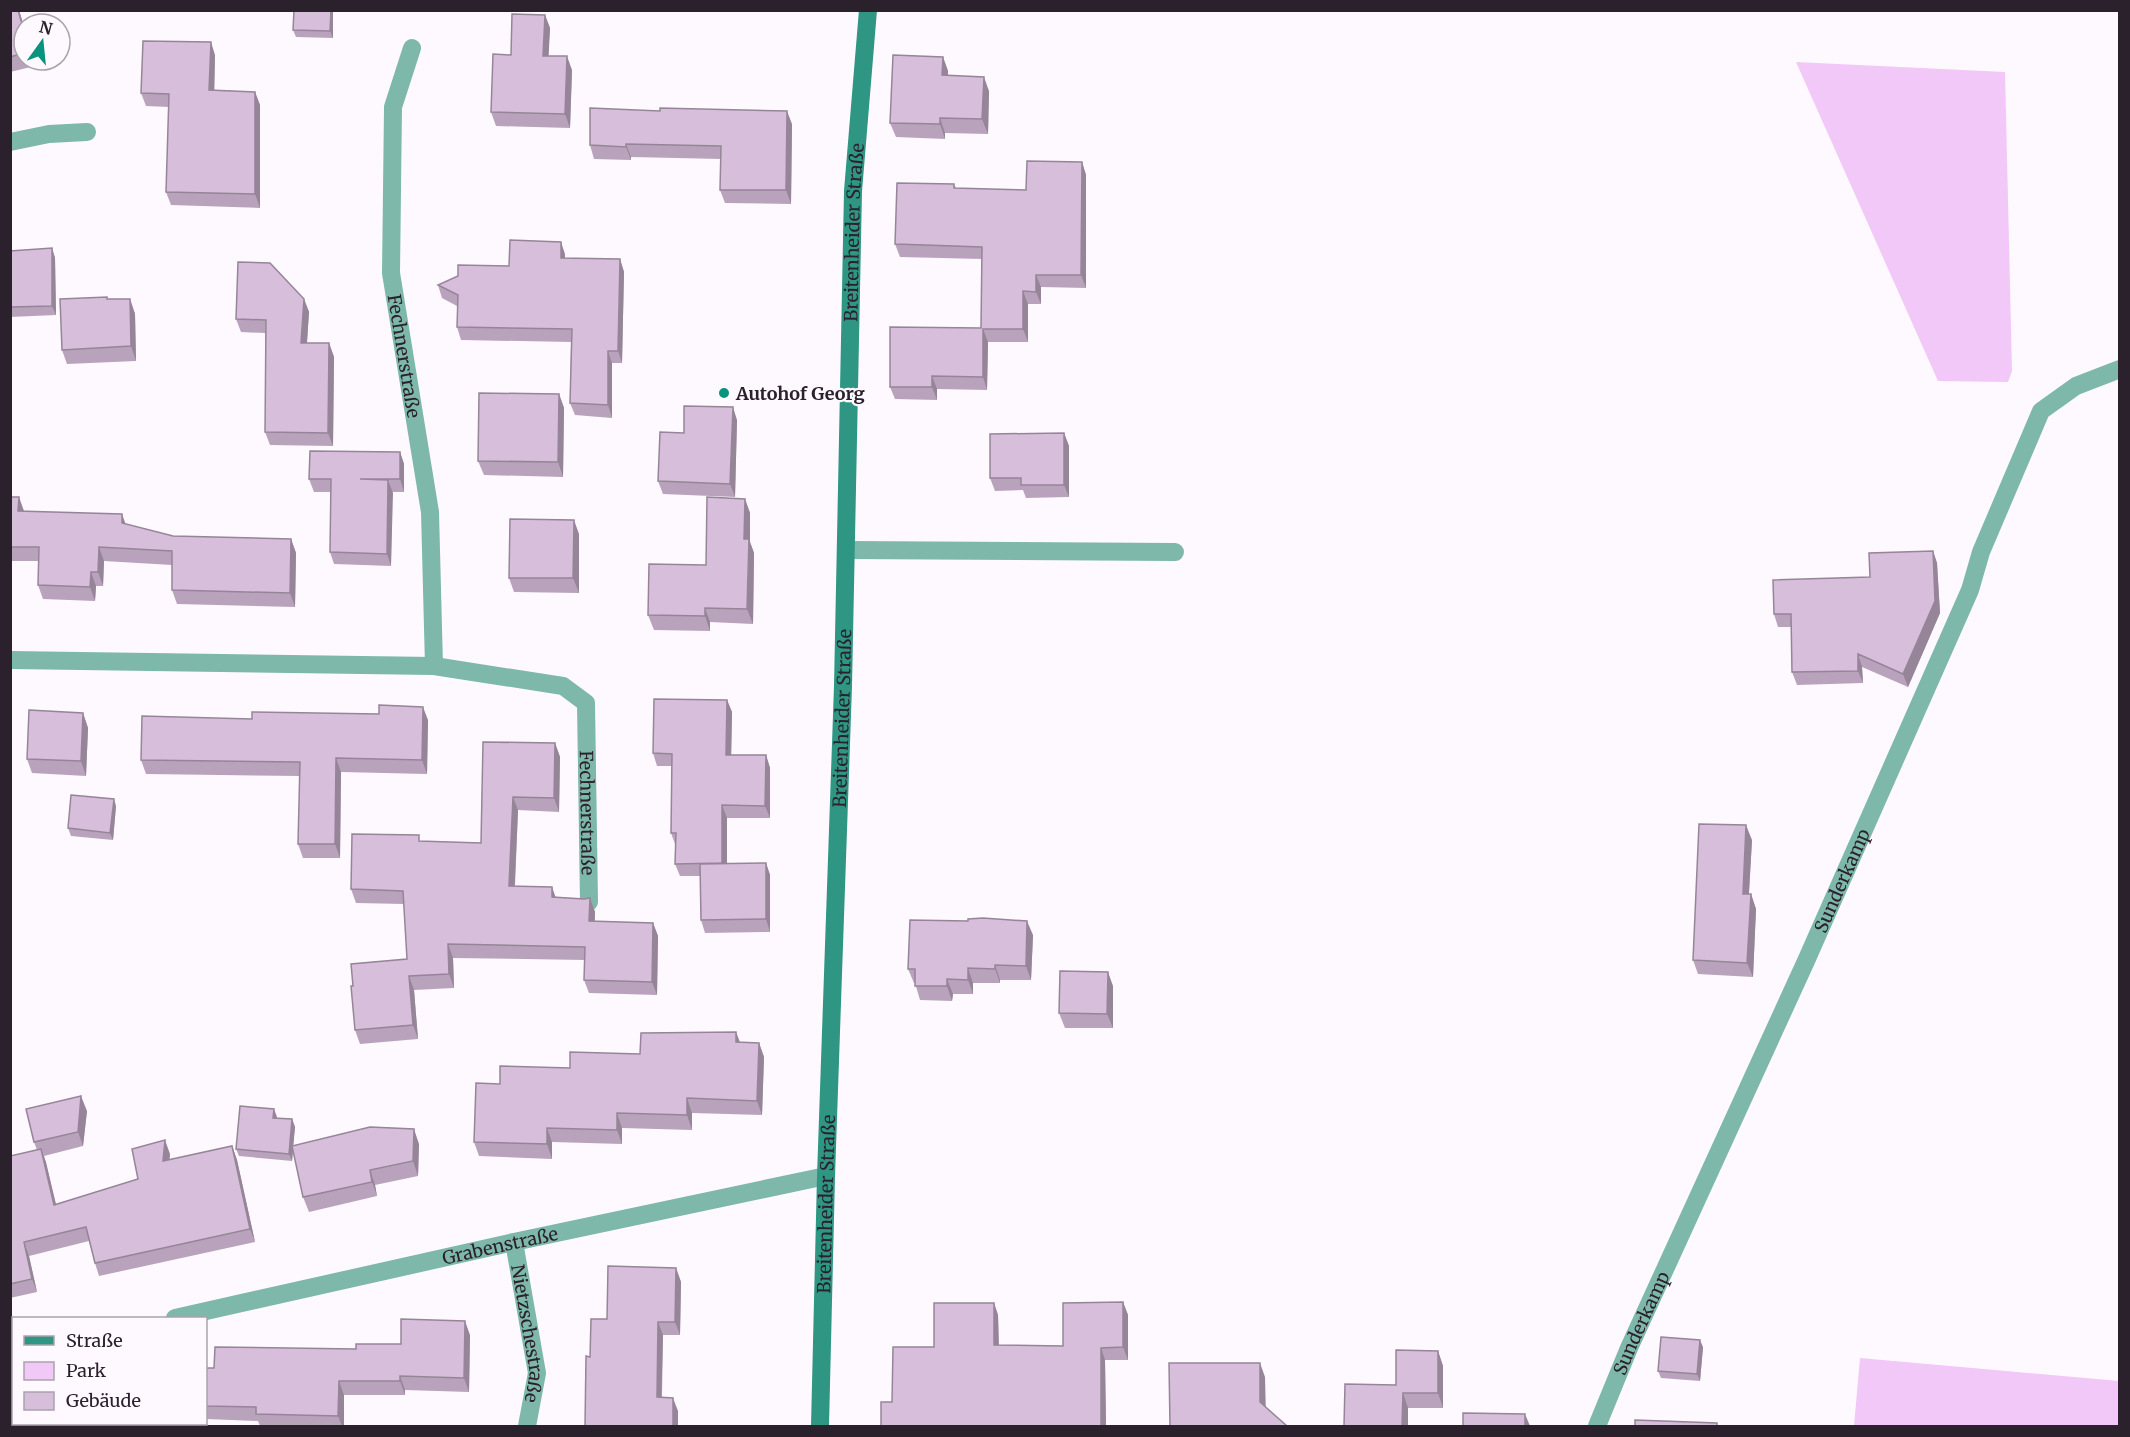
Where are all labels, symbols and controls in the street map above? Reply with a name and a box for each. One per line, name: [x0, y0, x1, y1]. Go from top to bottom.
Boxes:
north arrow: [12, 12, 72, 72]
text: N: [37, 16, 55, 39]
street label: Breitenheider Straße: [839, 142, 868, 322]
street label: Fechnerstraße: [383, 292, 426, 419]
place label: Autohof Georg: [735, 382, 865, 405]
marker: Autohof Georg: [717, 386, 731, 400]
street label: Breitenheider Straße: [827, 629, 856, 808]
street label: Fechnerstraße: [575, 750, 600, 875]
street label: Sunderkamp: [1809, 825, 1875, 936]
street label: Breitenheider Straße: [812, 1114, 840, 1294]
street label: Grabenstraße: [440, 1222, 560, 1269]
street label: Nietzschestraße: [507, 1263, 548, 1405]
street label: Sunderkamp: [1608, 1267, 1674, 1378]
legend: [12, 1317, 207, 1425]
text: Straße: [66, 1329, 123, 1352]
text: Park: [66, 1359, 107, 1382]
text: Gebäude: [66, 1389, 141, 1412]

